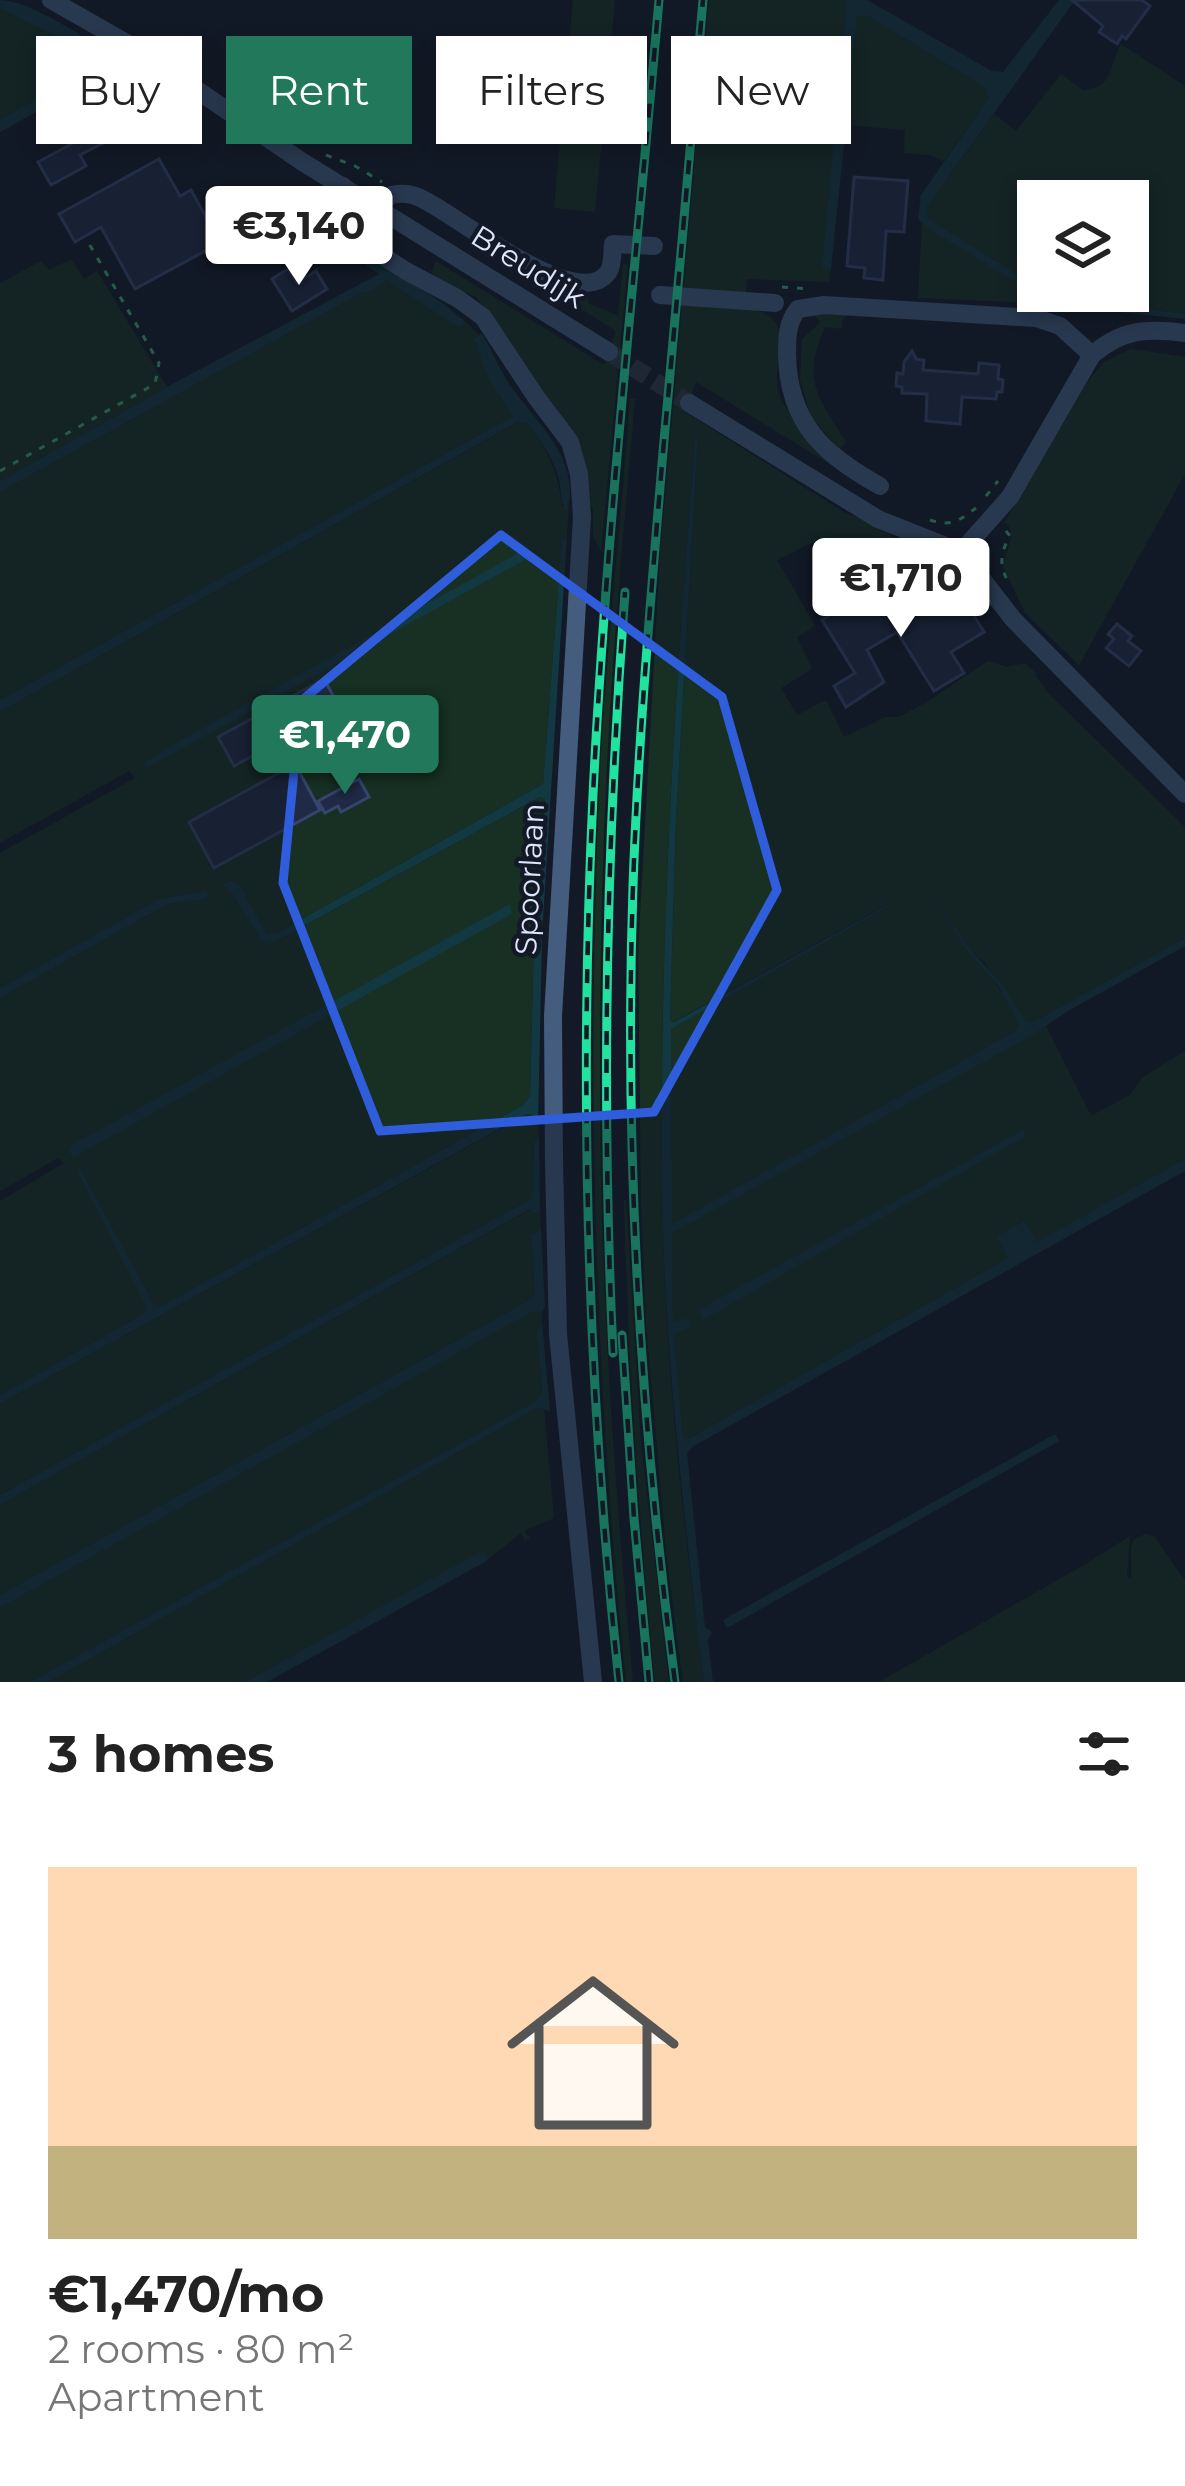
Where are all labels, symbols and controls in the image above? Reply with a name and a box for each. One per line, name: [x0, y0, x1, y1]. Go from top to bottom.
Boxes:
chip: Buy: [36, 36, 202, 144]
chip: Rent: [226, 36, 412, 144]
chip: Filters: [436, 36, 647, 144]
chip: New: [671, 36, 851, 144]
map controls: [1017, 180, 1149, 312]
button: layers: [1017, 180, 1149, 312]
pin: €3,140: [201, 186, 397, 288]
text: €3,140: [233, 201, 365, 249]
street label: Breudijk: [465, 217, 592, 316]
pin: €1,710: [803, 538, 999, 640]
text: €1,710: [839, 553, 963, 601]
pin: €1,470: [247, 695, 443, 797]
text: €1,470: [279, 710, 411, 758]
street label: Spoorlaan: [507, 802, 552, 956]
icon: filters: [1071, 1721, 1137, 1787]
text: 3 homes: [48, 1723, 274, 1785]
icon: home: [485, 1945, 701, 2161]
text: €1,470/mo: [48, 2263, 324, 2325]
text: 2 rooms · 80 m²: [48, 2325, 354, 2373]
text: Apartment: [48, 2373, 264, 2421]

